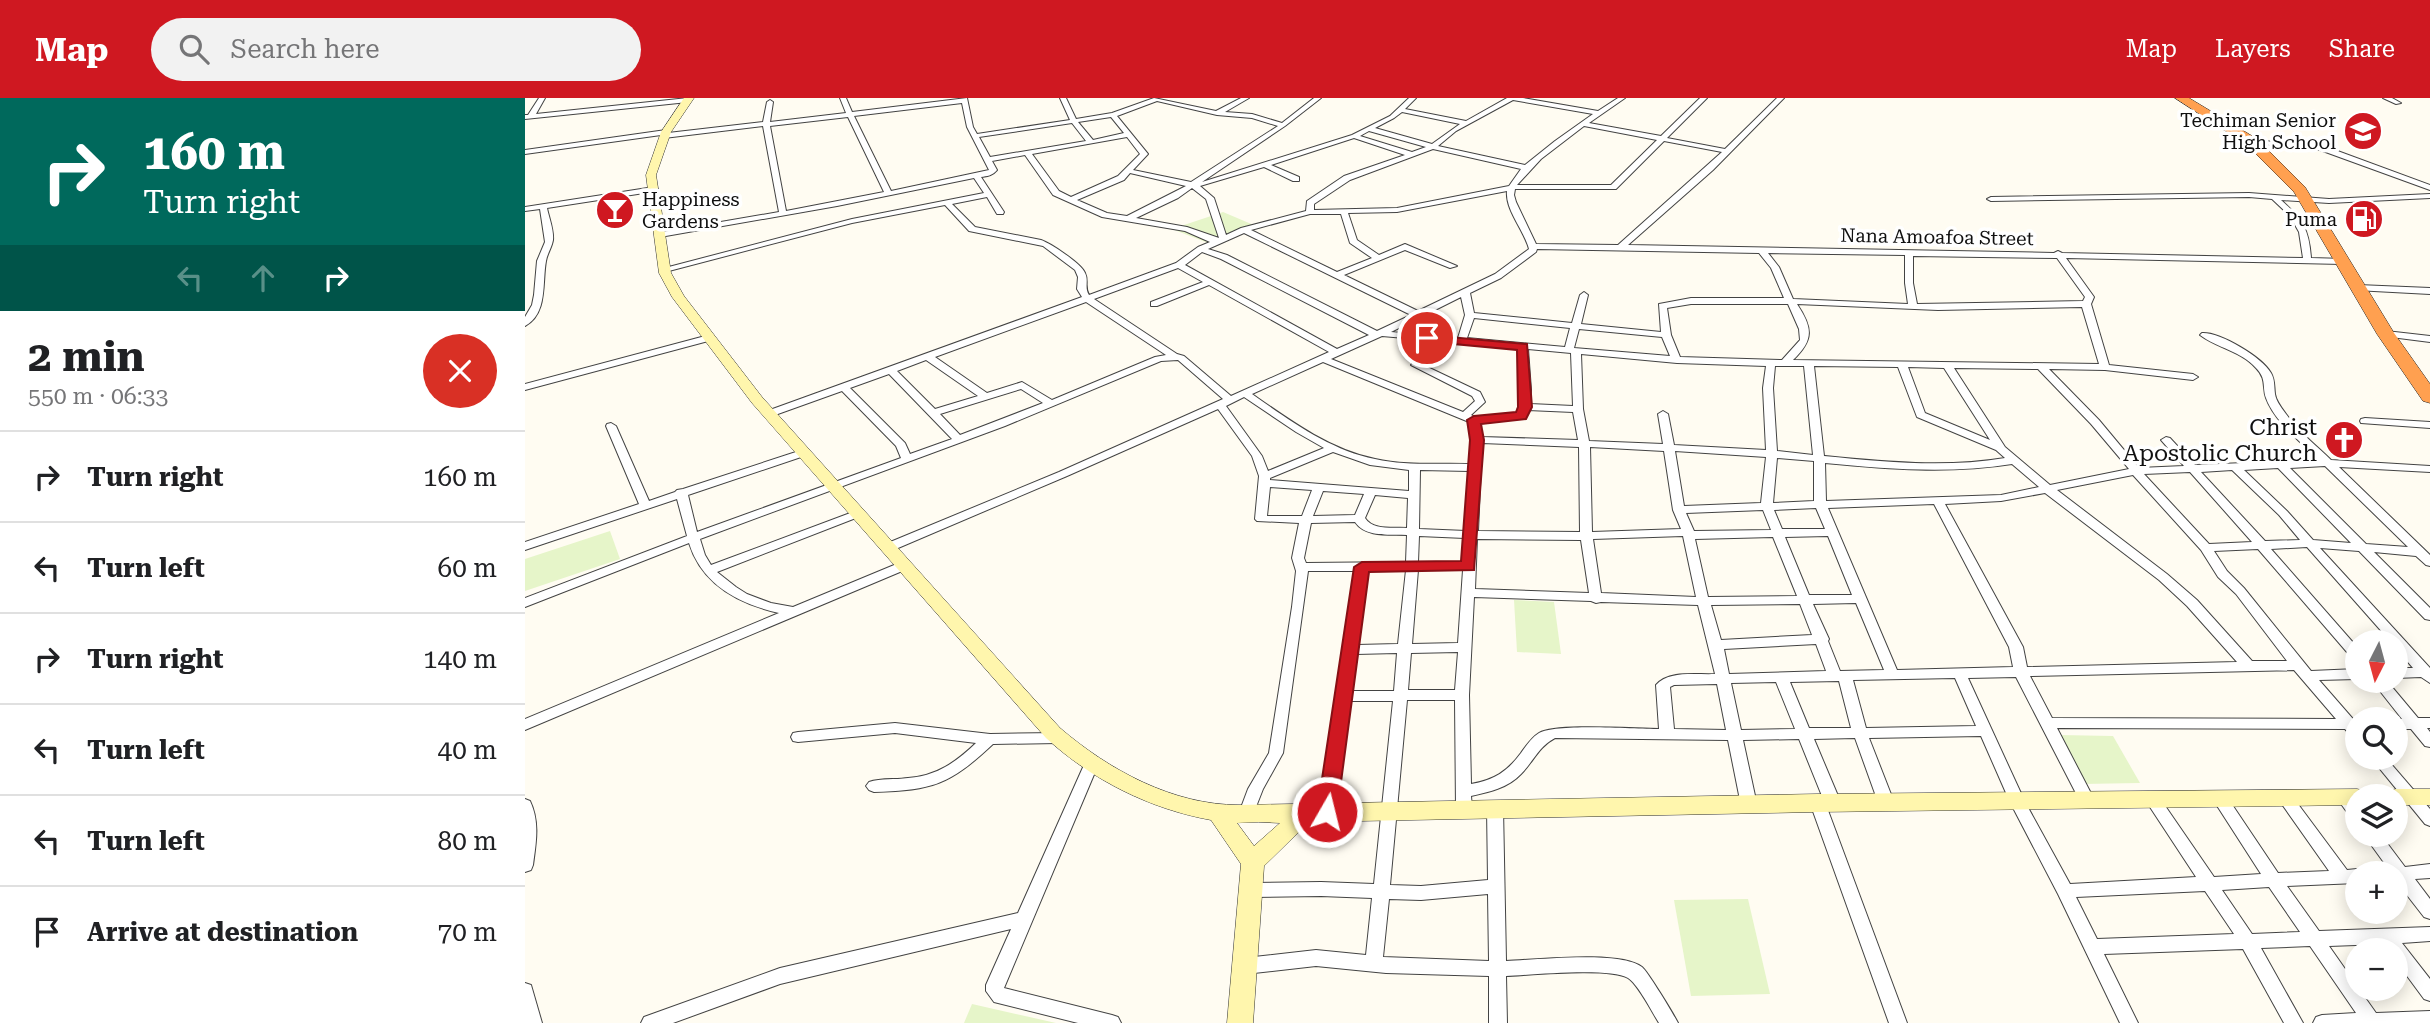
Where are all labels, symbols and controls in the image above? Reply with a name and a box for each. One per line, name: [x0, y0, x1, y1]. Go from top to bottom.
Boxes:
search box: [151, 18, 641, 81]
text: Map: [35, 30, 109, 69]
icon: search: [175, 30, 213, 68]
text: Search here: [231, 34, 380, 64]
text: Map: [2126, 35, 2177, 63]
text: Layers: [2215, 35, 2291, 63]
text: Share: [2329, 35, 2395, 63]
place label: Techiman Senior High School: [2180, 109, 2336, 154]
school or university icon: Techiman Senior High School: [2342, 110, 2384, 152]
text: 160 m: [143, 124, 285, 181]
icon: right: [28, 126, 119, 217]
text: Turn right: [143, 183, 300, 221]
place label: Happiness Gardens: [642, 188, 740, 233]
bar icon: Happiness Gardens: [594, 189, 636, 231]
fuel station icon: Puma: [2343, 198, 2385, 240]
place label: Puma: [2285, 208, 2338, 231]
street label: Nana Amoafoa Street: [1840, 224, 2034, 250]
icon: left: [171, 259, 209, 297]
icon: ahead: [244, 259, 282, 297]
icon: right: [317, 259, 355, 297]
pin: [1397, 308, 1457, 368]
icon: arrive: [1408, 319, 1446, 357]
text: 2 min: [28, 332, 145, 381]
button: close: [423, 334, 497, 408]
text: 550 m · 06:33: [28, 383, 168, 410]
place label: Christ Apostolic Church: [2123, 414, 2317, 467]
church icon: Christ Apostolic Church: [2323, 419, 2365, 461]
icon: right: [28, 458, 66, 496]
text: Turn right: [87, 462, 223, 492]
text: 160 m: [423, 462, 497, 492]
icon: left: [28, 549, 66, 587]
text: Turn left: [87, 553, 205, 583]
text: 60 m: [438, 553, 497, 583]
north arrow: [2345, 630, 2408, 693]
map controls: [2345, 630, 2408, 1001]
icon: right: [28, 640, 66, 678]
text: Turn right: [87, 644, 223, 674]
text: 140 m: [423, 644, 497, 674]
button: search: [2345, 707, 2408, 770]
icon: left: [28, 731, 66, 769]
text: Turn left: [87, 735, 205, 765]
text: 40 m: [438, 735, 497, 765]
position arrow: [1290, 775, 1364, 849]
button: layers: [2345, 784, 2408, 847]
icon: left: [28, 822, 66, 860]
text: Turn left: [87, 826, 205, 856]
text: 80 m: [438, 826, 497, 856]
button: +: [2345, 861, 2408, 924]
icon: arrive: [28, 913, 66, 951]
text: Arrive at destination: [87, 917, 358, 947]
text: 70 m: [438, 917, 497, 947]
button: −: [2345, 938, 2408, 1001]

